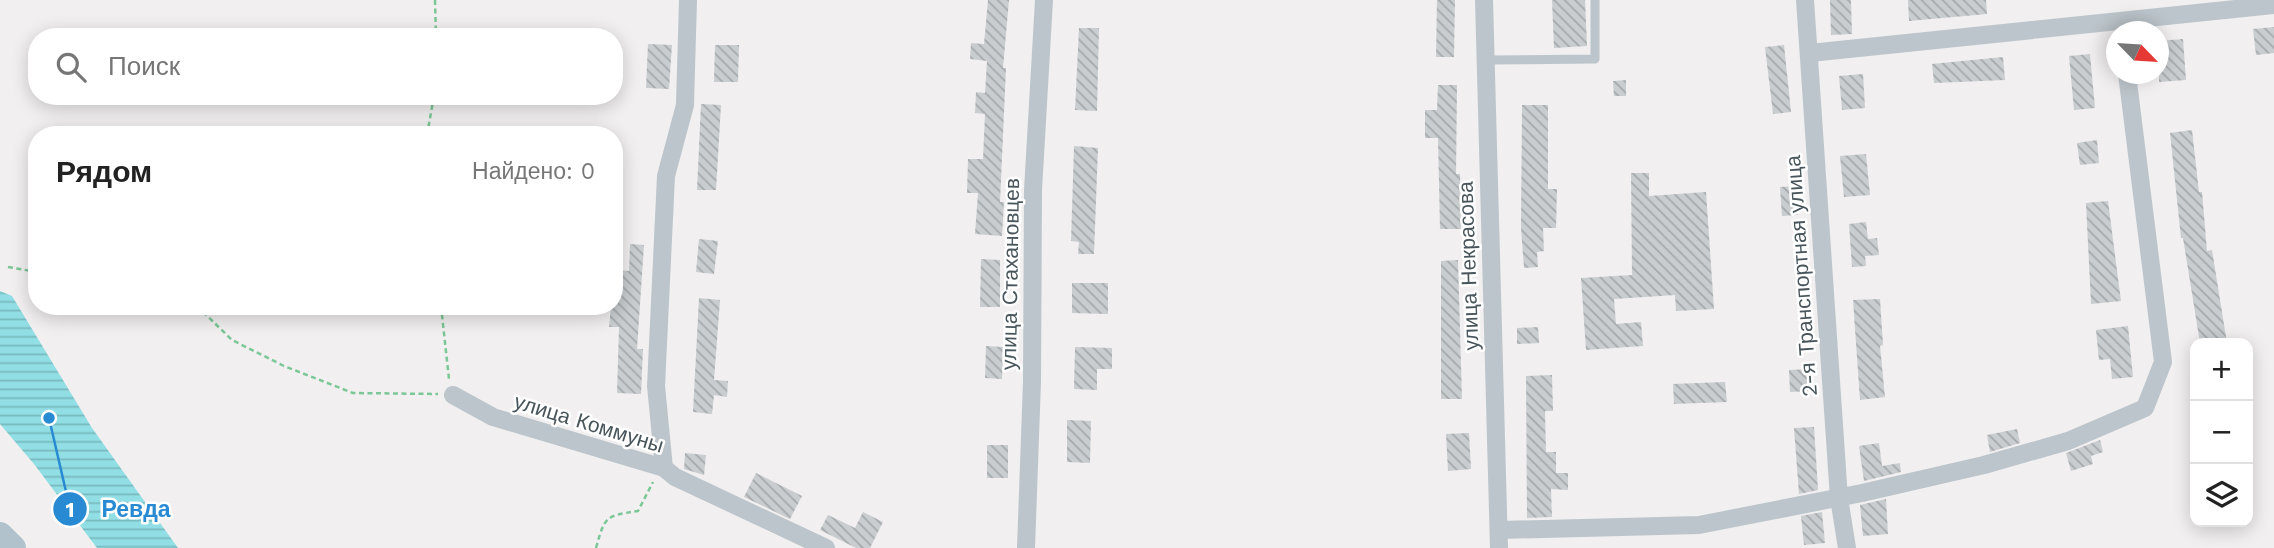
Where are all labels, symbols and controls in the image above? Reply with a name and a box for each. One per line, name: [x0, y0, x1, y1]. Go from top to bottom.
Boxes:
north arrow: [2106, 21, 2169, 84]
search box: [28, 28, 623, 105]
icon: search: [52, 48, 90, 86]
text: Поиск: [108, 51, 180, 81]
text: Рядом: [56, 154, 152, 189]
street label: 2-я Транспортная улица: [1780, 154, 1822, 397]
text: Найдено: 0: [472, 158, 595, 185]
street label: улица Стахановцев: [996, 178, 1024, 370]
street label: улица Некрасова: [1453, 181, 1483, 351]
map controls: [2190, 338, 2253, 527]
button: +: [2190, 338, 2253, 401]
street label: улица Коммуны: [511, 388, 667, 458]
button: −: [2190, 401, 2253, 464]
button: layers: [2190, 464, 2253, 527]
callout: Ревда: [53, 487, 185, 531]
text: Ревда: [101, 496, 171, 523]
text: 1: [65, 497, 75, 522]

